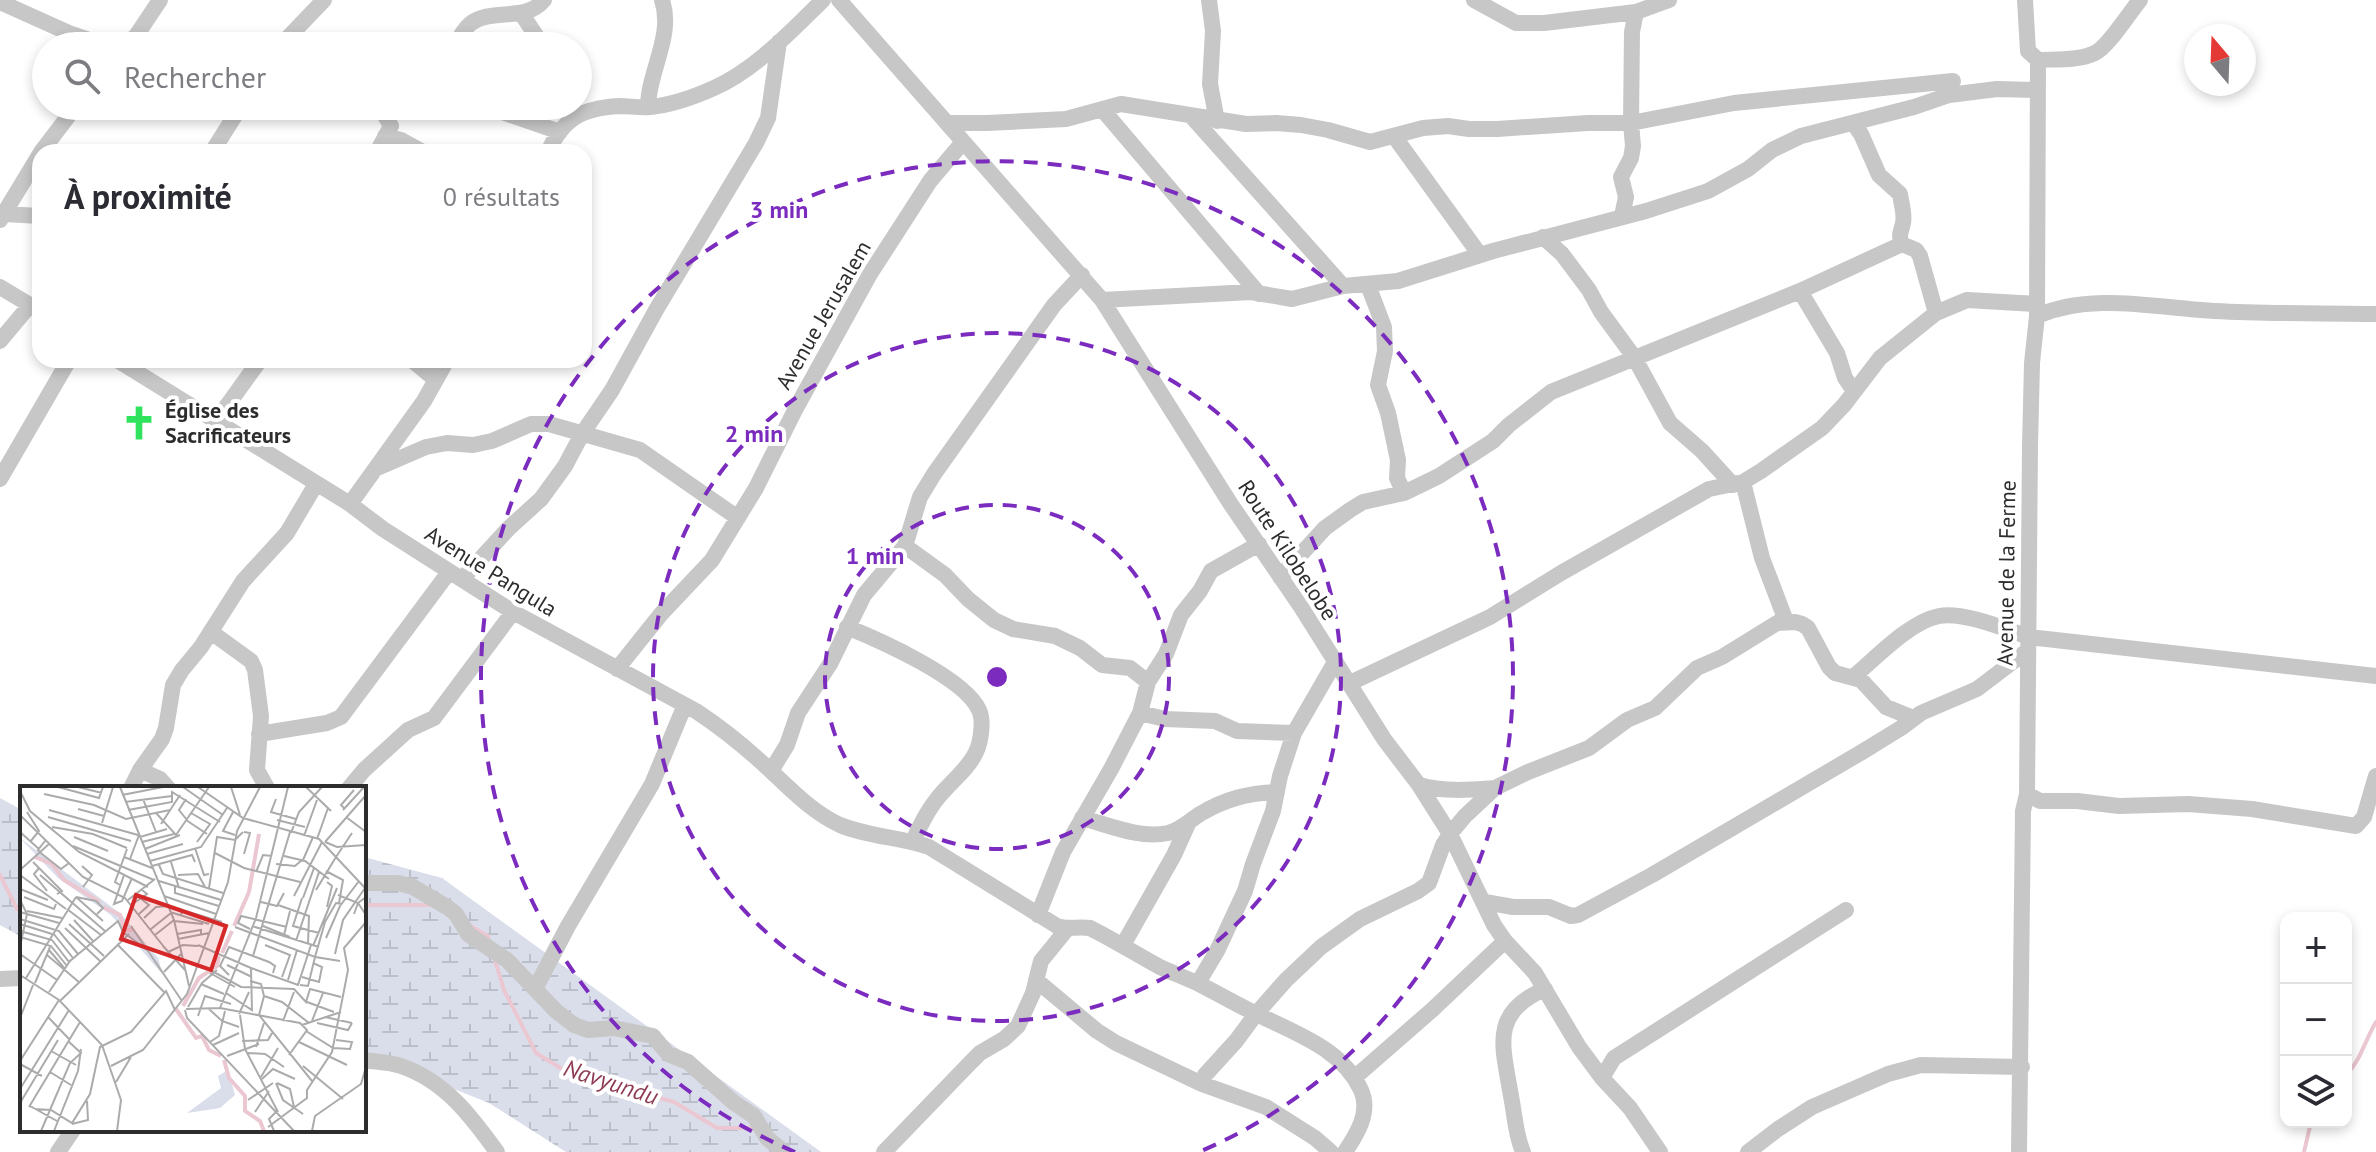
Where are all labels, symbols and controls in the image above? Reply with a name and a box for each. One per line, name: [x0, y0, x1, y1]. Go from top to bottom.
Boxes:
north arrow: [2184, 24, 2256, 96]
search box: [32, 32, 592, 120]
icon: search: [60, 54, 104, 98]
text: Rechercher: [124, 57, 266, 96]
text: À proximité: [64, 174, 232, 218]
text: 0 résultats: [443, 180, 560, 213]
text: 3 min: [750, 194, 808, 225]
street label: Avenue Jerusalem: [769, 236, 877, 394]
place label: Église des Sacrificateurs: [165, 396, 291, 449]
church icon: Église des Sacrificateurs: [120, 404, 158, 442]
text: 2 min: [725, 418, 783, 449]
street label: Route Kilobelobe: [1232, 475, 1344, 625]
street label: Avenue de la Ferme: [1990, 480, 2022, 666]
street label: Avenue Pangula: [420, 519, 562, 623]
text: 1 min: [846, 540, 904, 571]
centre of rings: [983, 663, 1011, 691]
inset map: [20, 786, 366, 1132]
map controls: [2280, 912, 2352, 1128]
button: +: [2280, 912, 2352, 984]
button: −: [2280, 984, 2352, 1056]
water label: Navyundu: [560, 1052, 662, 1112]
button: layers: [2280, 1056, 2352, 1128]

